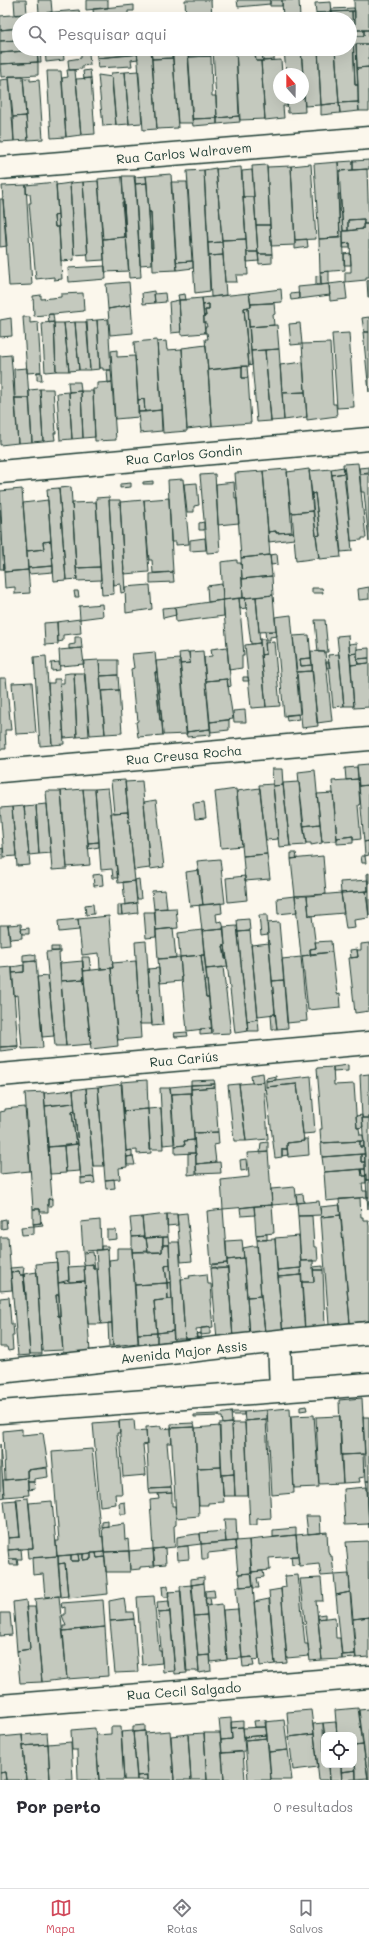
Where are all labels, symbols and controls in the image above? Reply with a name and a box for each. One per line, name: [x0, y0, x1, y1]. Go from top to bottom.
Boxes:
search box: [12, 12, 357, 56]
icon: search: [26, 23, 48, 45]
text: Pesquisar aqui: [58, 24, 167, 44]
north arrow: [273, 68, 309, 104]
street label: Rua Carlos Walravem: [116, 138, 252, 167]
street label: Rua Carlos Gondin: [125, 441, 243, 468]
street label: Rua Creusa Rocha: [125, 741, 243, 768]
street label: Rua Cariús: [149, 1047, 219, 1070]
street label: Avenida Major Assis: [120, 1336, 248, 1367]
street label: Rua Cecil Salgado: [126, 1678, 242, 1703]
map controls: [321, 1732, 357, 1768]
button: locate: [321, 1732, 357, 1768]
text: Por perto: [16, 1795, 100, 1817]
text: 0 resultados: [273, 1798, 353, 1815]
tab: Mapa: [46, 1897, 75, 1936]
tab: Rotas: [167, 1897, 198, 1936]
tab: Salvos: [290, 1897, 323, 1936]

